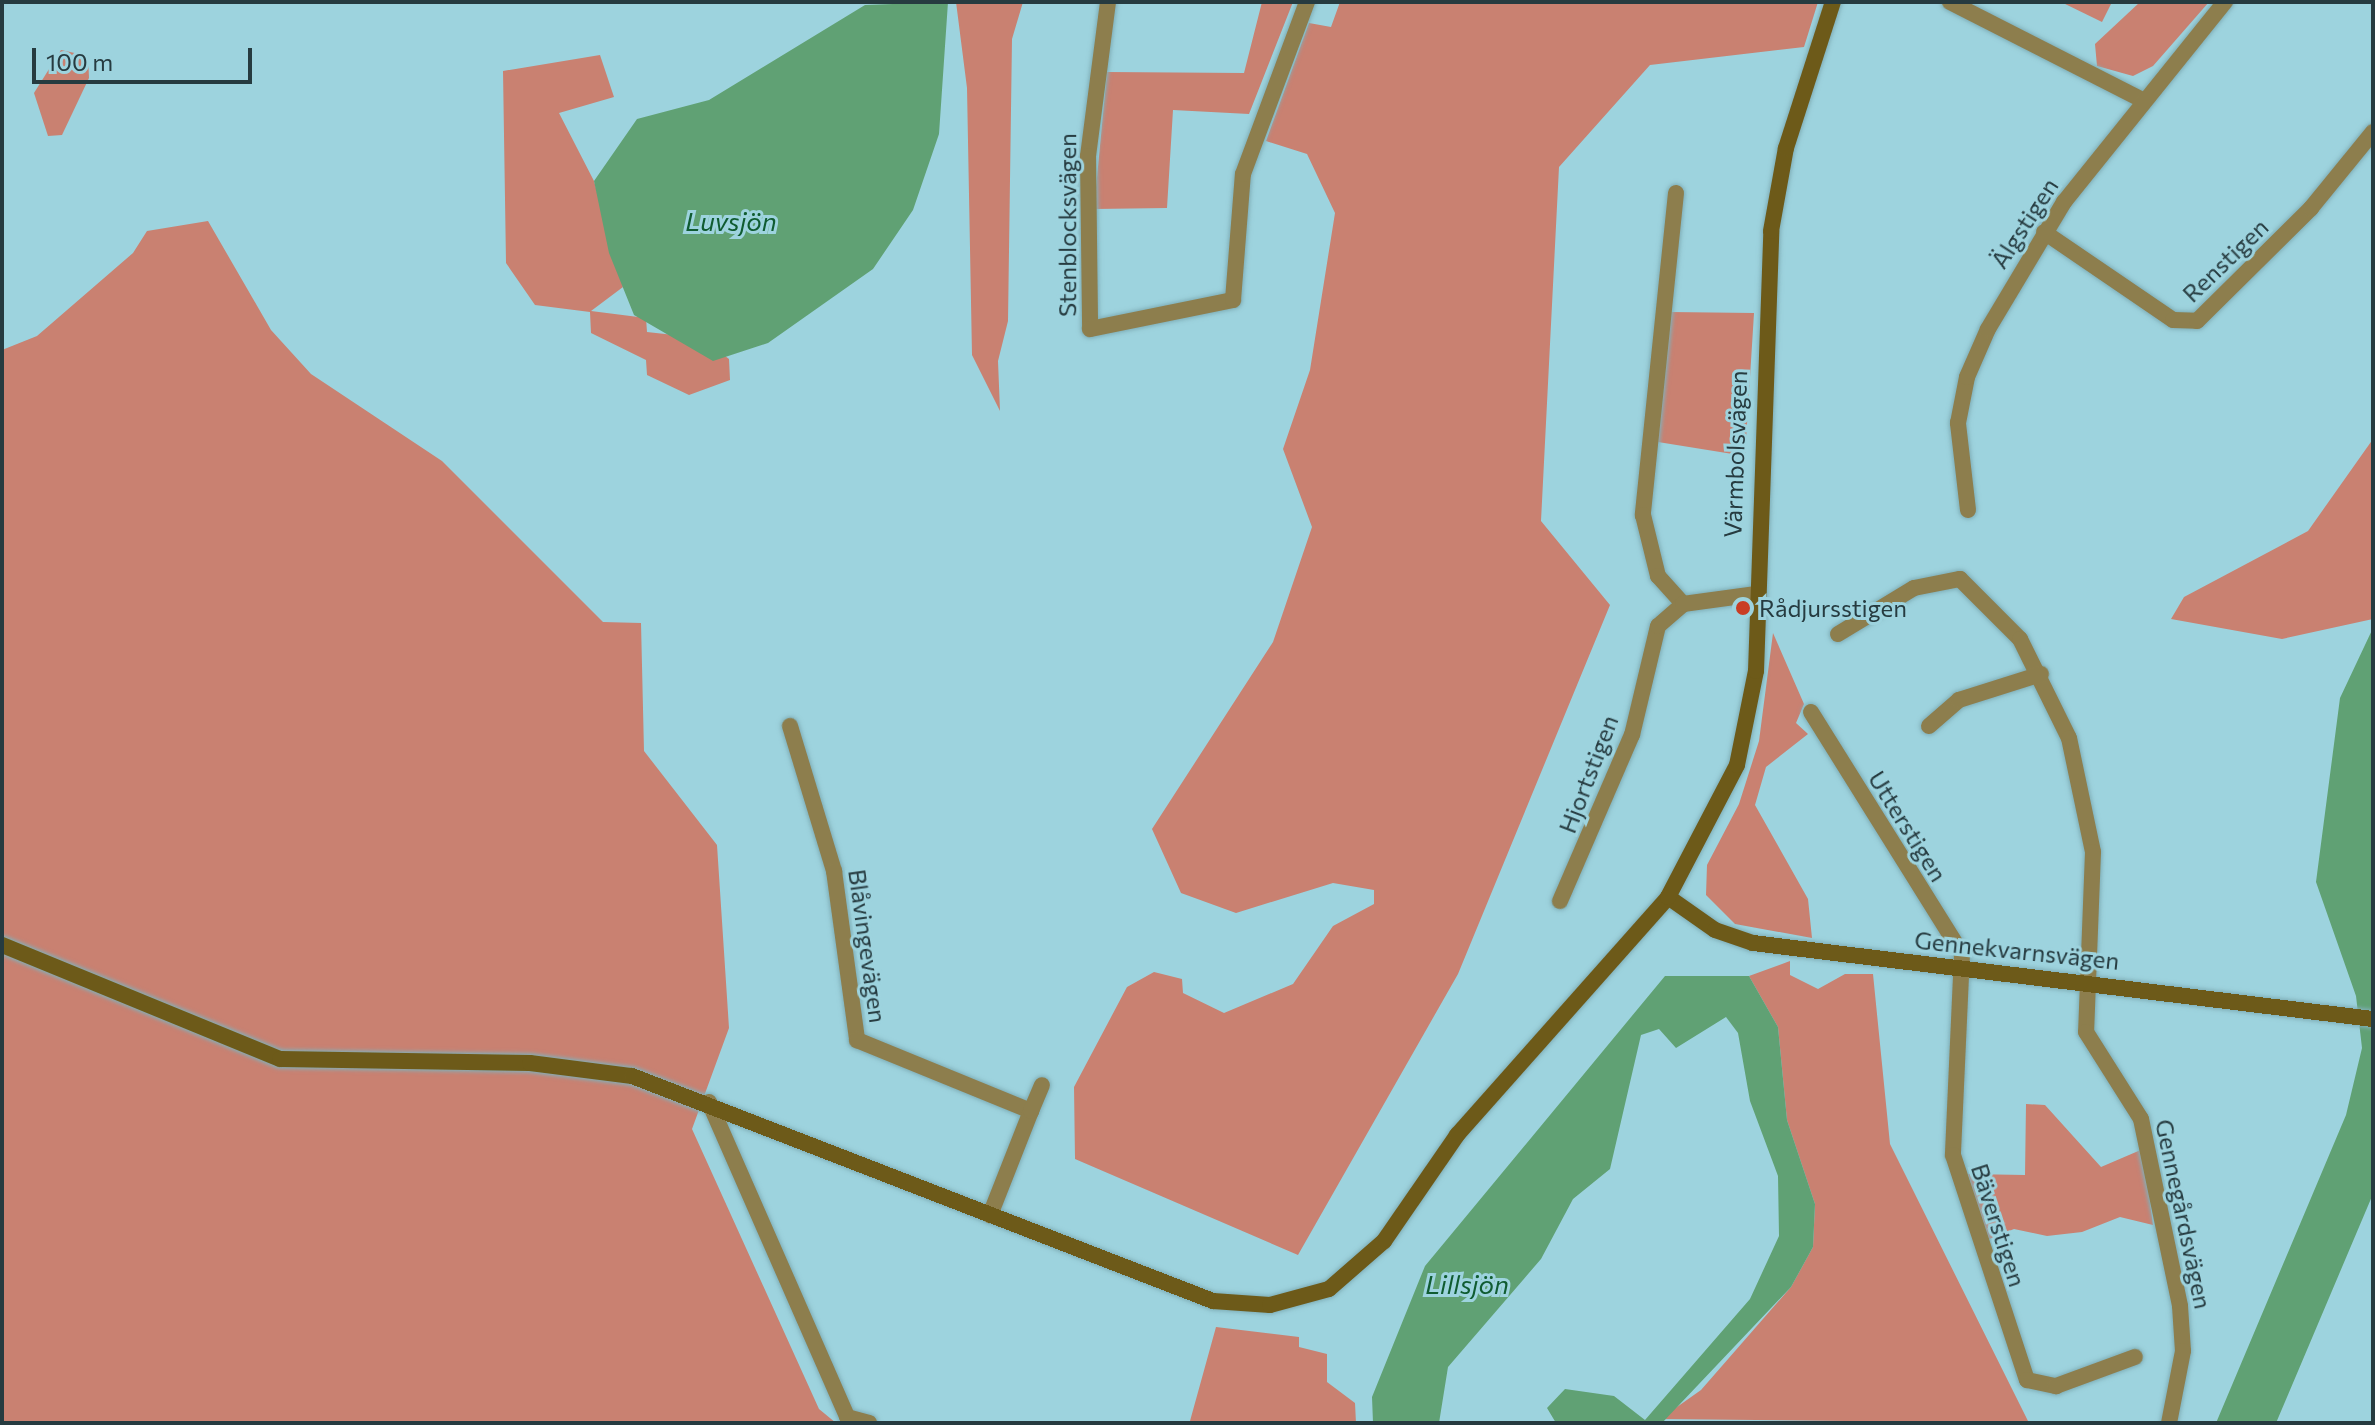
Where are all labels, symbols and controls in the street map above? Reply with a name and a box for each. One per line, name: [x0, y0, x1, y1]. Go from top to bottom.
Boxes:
scale bar: [36, 32, 256, 82]
text: 100 m: [46, 47, 113, 76]
street label: Stenblocksvägen: [1053, 133, 1081, 317]
street label: Älgstigen: [1984, 173, 2064, 273]
water label: Luvsjön: [685, 205, 777, 237]
street label: Renstigen: [2176, 212, 2274, 308]
street label: Värmbolsvägen: [1718, 370, 1752, 538]
place label: Rådjursstigen: [1759, 594, 1907, 622]
marker: Rådjursstigen: [1734, 599, 1752, 617]
street label: Hjortstigen: [1552, 711, 1624, 837]
street label: Utterstigen: [1863, 765, 1953, 887]
street label: Blåvingevägen: [843, 867, 893, 1025]
street label: Gennekvarnsvägen: [1913, 925, 2121, 975]
street label: Gennegårdsvägen: [2150, 1117, 2218, 1311]
street label: Bäverstigen: [1966, 1160, 2032, 1290]
water label: Lillsjön: [1425, 1268, 1509, 1300]

